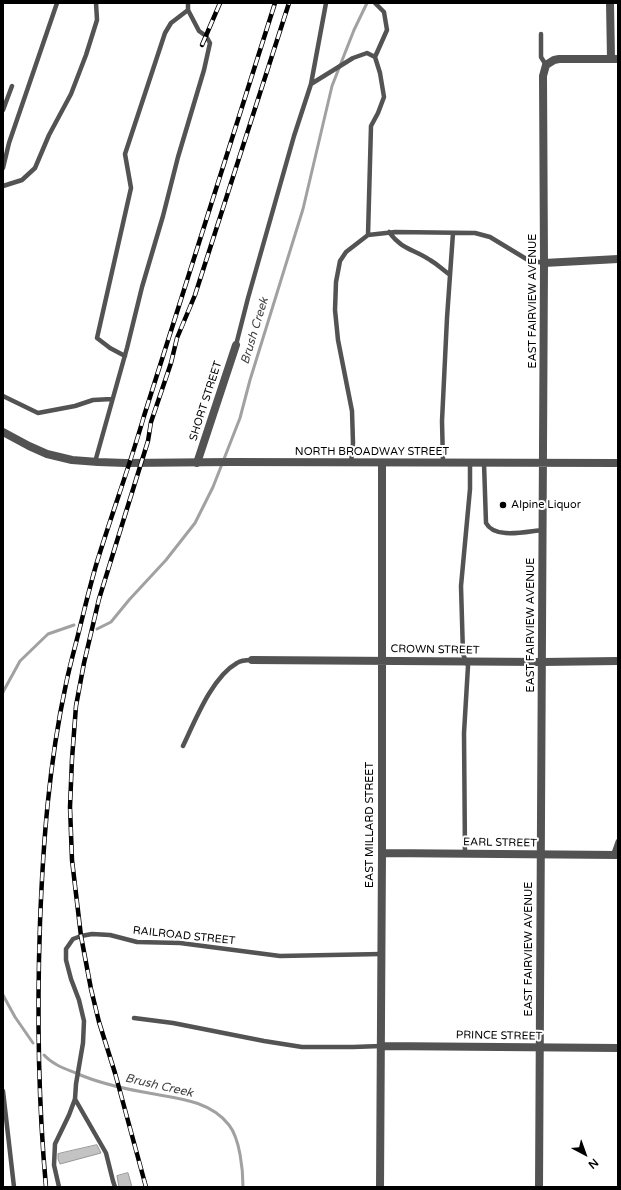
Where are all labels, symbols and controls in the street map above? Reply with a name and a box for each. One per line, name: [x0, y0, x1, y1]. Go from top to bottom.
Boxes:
street label: EAST FAIRVIEW AVENUE: [526, 234, 540, 368]
water label: Brush Creek: [238, 296, 272, 366]
street label: SHORT STREET: [187, 359, 225, 443]
street label: NORTH BROADWAY STREET: [295, 445, 449, 459]
place label: Alpine Liquor: [511, 498, 581, 512]
marker: Alpine Liquor: [498, 500, 508, 510]
street label: EAST FAIRVIEW AVENUE: [524, 558, 538, 692]
street label: CROWN STREET: [390, 643, 480, 657]
street label: EAST MILLARD STREET: [363, 762, 377, 888]
street label: EARL STREET: [463, 836, 537, 850]
street label: EAST FAIRVIEW AVENUE: [522, 882, 536, 1016]
street label: RAILROAD STREET: [132, 924, 236, 948]
street label: PRINCE STREET: [456, 1029, 542, 1043]
water label: Brush Creek: [124, 1071, 194, 1101]
north arrow: [565, 1134, 605, 1174]
text: N: [586, 1156, 601, 1171]

